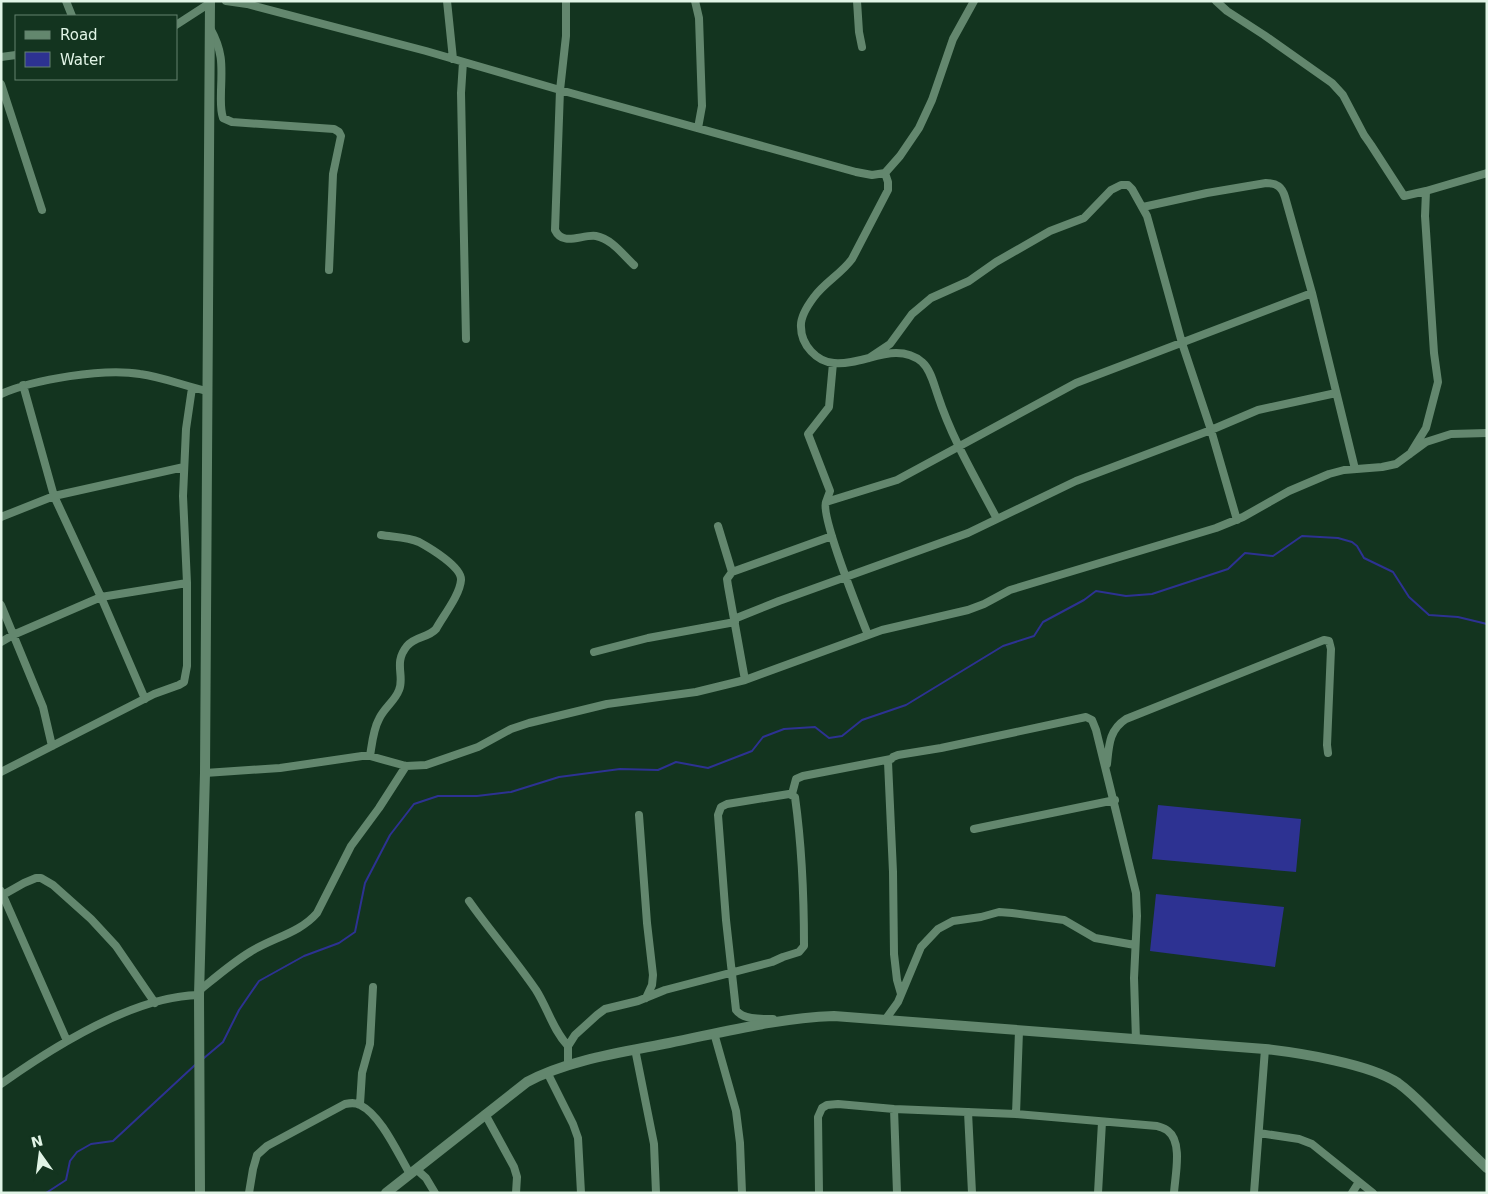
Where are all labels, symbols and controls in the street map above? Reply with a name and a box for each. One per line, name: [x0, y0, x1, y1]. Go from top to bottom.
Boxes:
legend: [15, 15, 178, 80]
text: Road: [60, 26, 98, 44]
text: Water: [60, 51, 105, 69]
north arrow: [15, 1129, 65, 1179]
text: N: [29, 1132, 44, 1151]

